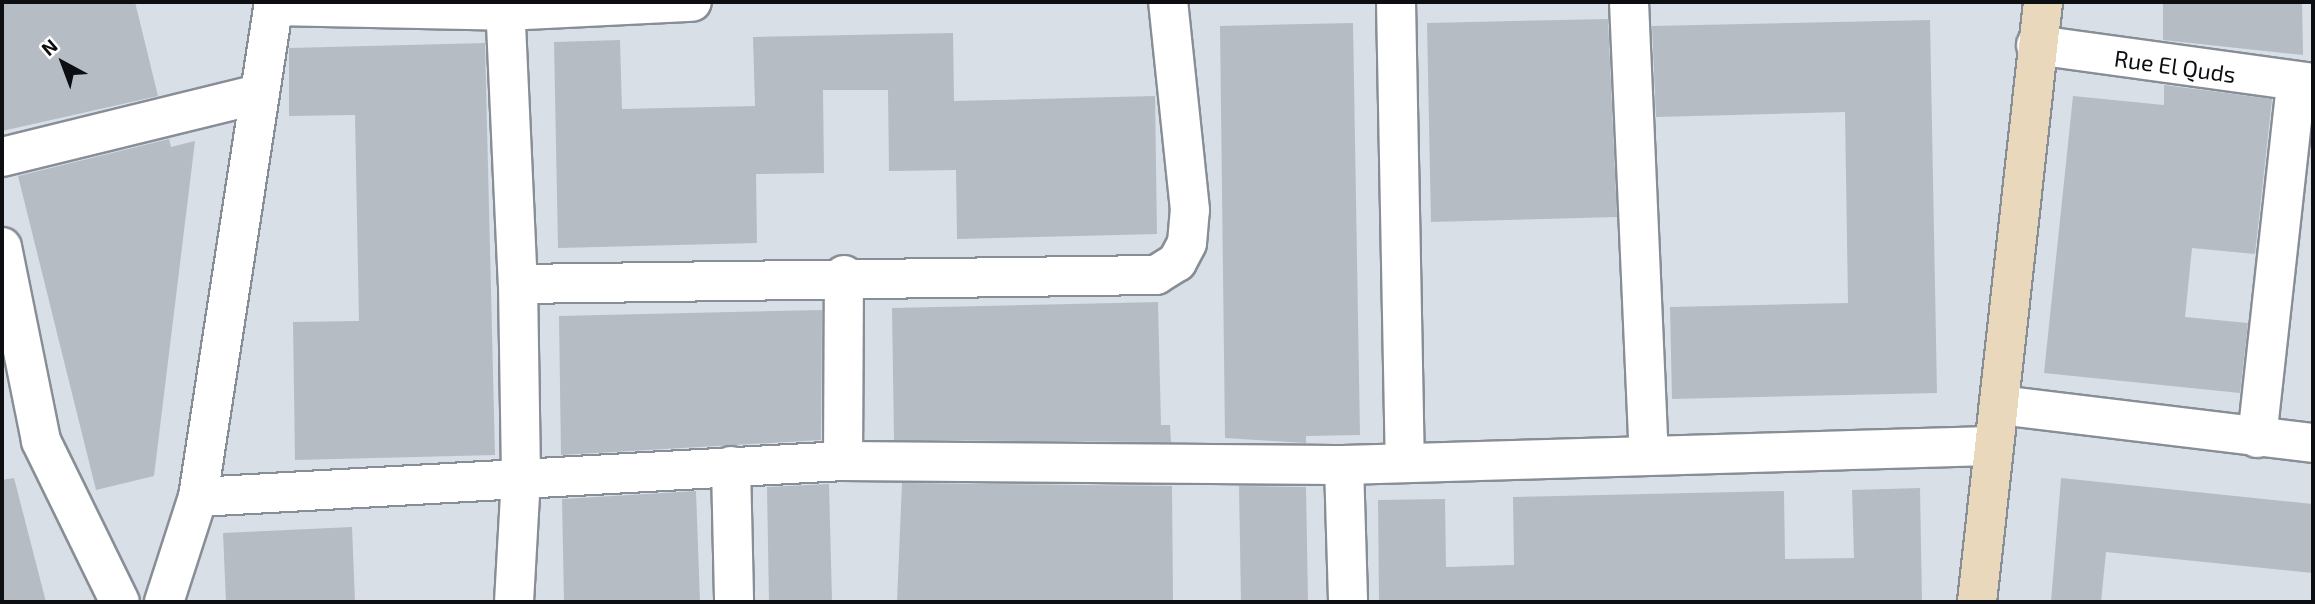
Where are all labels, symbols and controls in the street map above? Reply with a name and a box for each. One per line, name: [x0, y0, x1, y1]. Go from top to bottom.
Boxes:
north arrow: [28, 28, 98, 98]
text: N: [36, 34, 62, 60]
street label: Rue El Quds: [2112, 44, 2238, 88]

